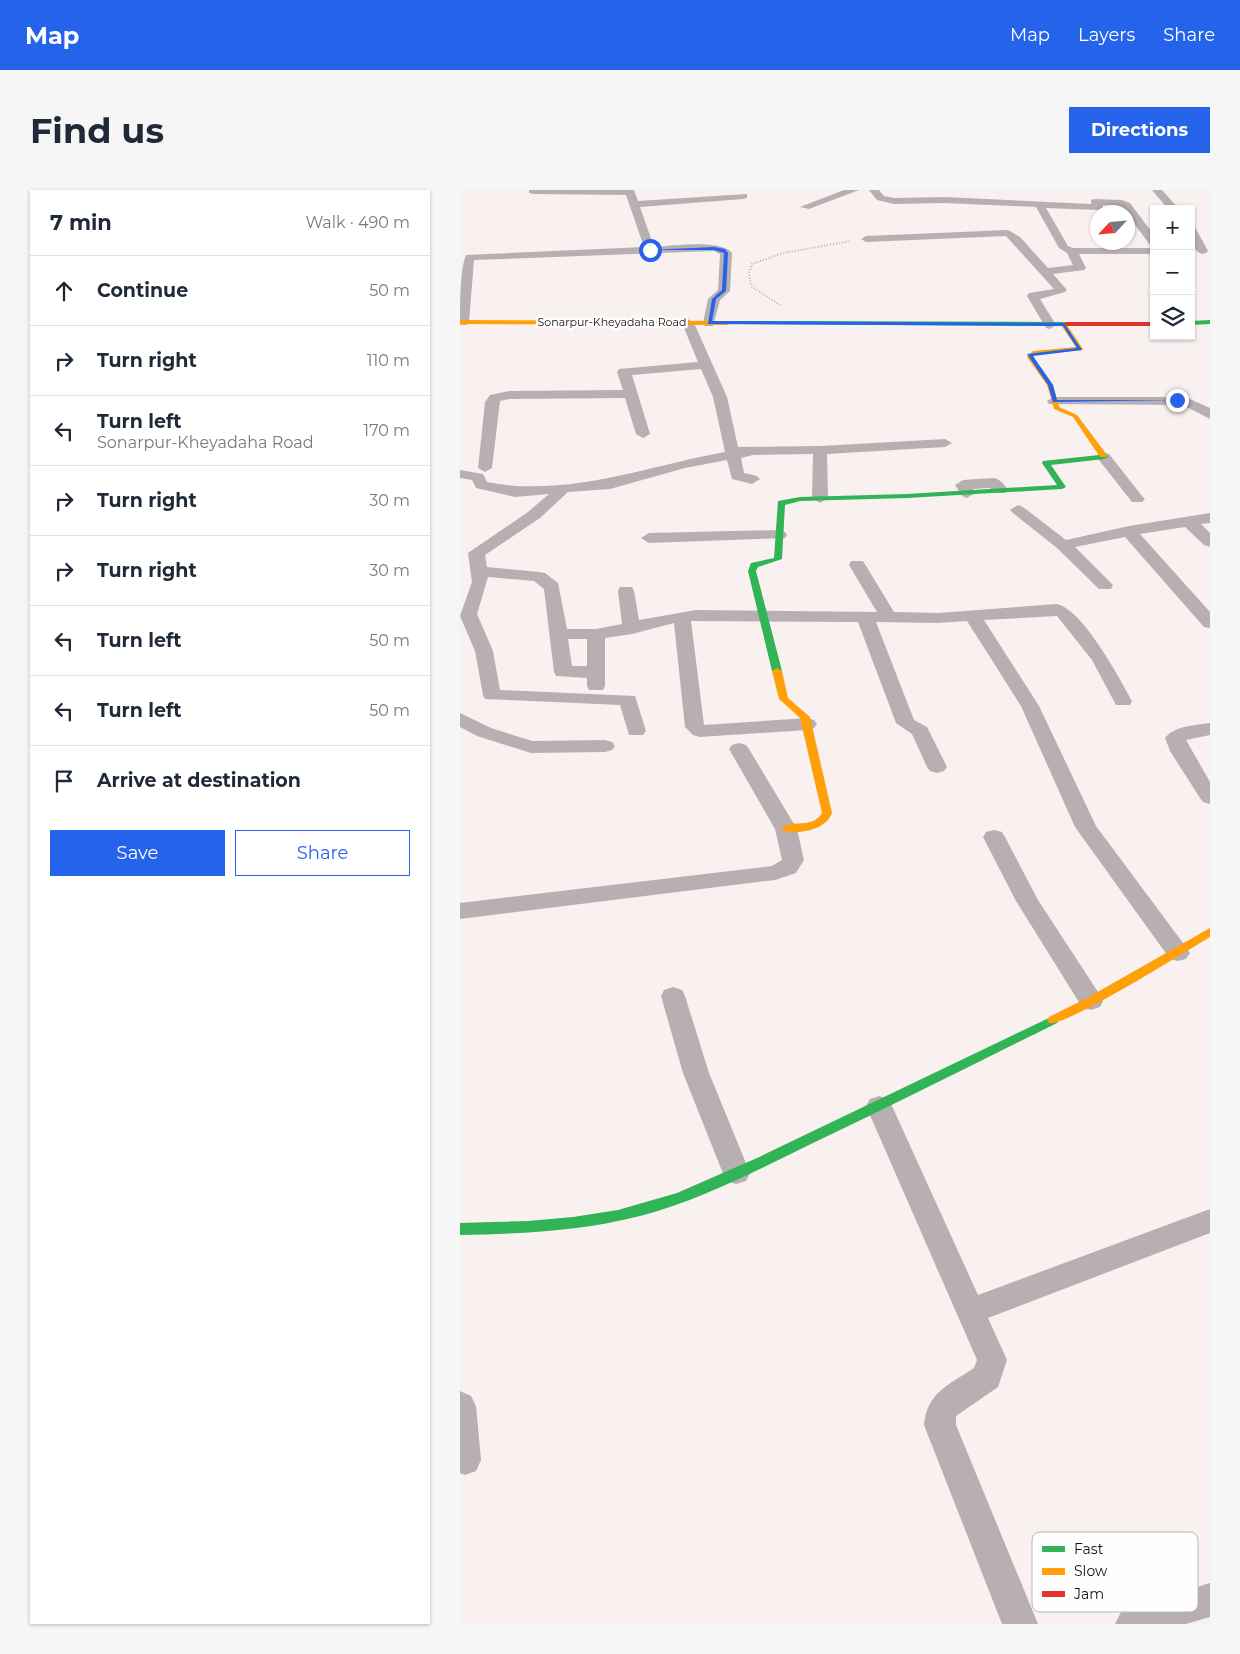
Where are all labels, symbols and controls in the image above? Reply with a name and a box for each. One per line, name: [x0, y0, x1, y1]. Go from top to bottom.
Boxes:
text: Map: [25, 21, 79, 50]
text: Map: [1010, 24, 1050, 46]
text: Layers: [1078, 24, 1135, 46]
text: Share: [1163, 24, 1215, 46]
button: Directions: [1069, 107, 1210, 153]
text: Find us: [30, 109, 164, 152]
north arrow: [1090, 205, 1135, 250]
map controls: [1150, 205, 1195, 340]
button: +: [1150, 205, 1195, 250]
text: 7 min: [50, 210, 112, 235]
text: Walk · 490 m: [305, 213, 410, 232]
route start: [639, 239, 662, 262]
button: −: [1150, 250, 1195, 295]
icon: ahead: [50, 277, 78, 305]
text: Continue: [97, 279, 188, 302]
text: 50 m: [369, 281, 410, 300]
button: layers: [1150, 295, 1195, 340]
street label: Sonarpur-Kheyadaha Road: [538, 315, 686, 329]
icon: right: [50, 347, 78, 375]
text: Turn right: [97, 349, 197, 372]
text: 110 m: [367, 351, 410, 370]
route end: [1166, 389, 1189, 412]
text: Turn left: [97, 410, 182, 433]
icon: left: [50, 417, 78, 445]
text: 170 m: [363, 421, 410, 440]
text: Sonarpur-Kheyadaha Road: [97, 433, 314, 452]
icon: right: [50, 487, 78, 515]
text: Turn right: [97, 489, 197, 512]
text: 30 m: [369, 491, 410, 510]
icon: right: [50, 557, 78, 585]
text: Turn right: [97, 559, 197, 582]
text: 30 m: [369, 561, 410, 580]
icon: left: [50, 627, 78, 655]
text: Turn left: [97, 629, 182, 652]
text: 50 m: [369, 631, 410, 650]
icon: left: [50, 697, 78, 725]
text: Turn left: [97, 699, 182, 722]
text: 50 m: [369, 701, 410, 720]
icon: arrive: [50, 767, 78, 795]
text: Arrive at destination: [97, 769, 301, 792]
button: Save: [50, 830, 225, 876]
button: Share: [235, 830, 410, 876]
legend: [1032, 1532, 1198, 1612]
text: Fast: [1074, 1540, 1104, 1558]
text: Slow: [1074, 1562, 1108, 1580]
text: Jam: [1073, 1585, 1104, 1603]

